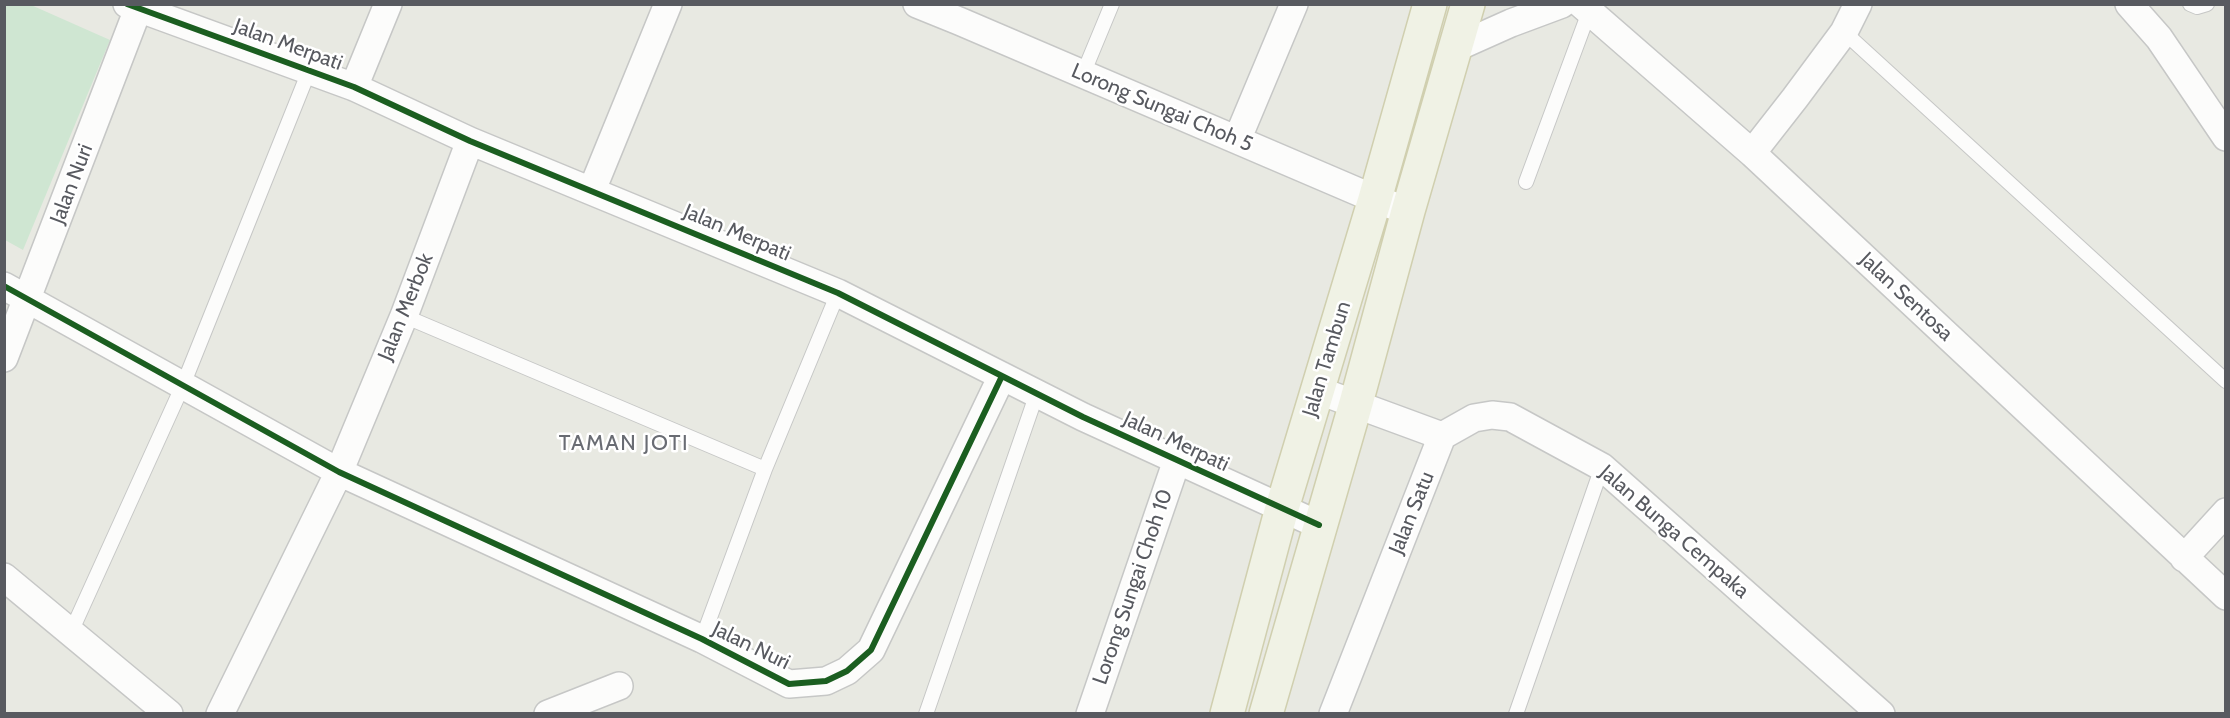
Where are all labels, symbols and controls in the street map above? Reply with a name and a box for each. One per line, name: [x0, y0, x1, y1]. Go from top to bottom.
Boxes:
street label: Jalan Merpati: [230, 14, 346, 76]
street label: Lorong Sungai Choh 5: [1067, 58, 1257, 158]
street label: Jalan Nuri: [45, 141, 99, 227]
street label: Jalan Merpati: [680, 199, 794, 267]
street label: Jalan Sentosa: [1854, 247, 1958, 347]
street label: Jalan Merbok: [373, 250, 439, 364]
street label: Jalan Tambun: [1297, 298, 1357, 420]
street label: Jalan Merpati: [1119, 406, 1233, 478]
district label: TAMAN JOTI: [559, 431, 689, 457]
street label: Jalan Bunga Cempaka: [1594, 460, 1754, 604]
street label: Jalan Satu: [1384, 468, 1440, 558]
street label: Lorong Sungai Choh 10: [1088, 486, 1178, 688]
street label: Jalan Nuri: [708, 616, 794, 676]

